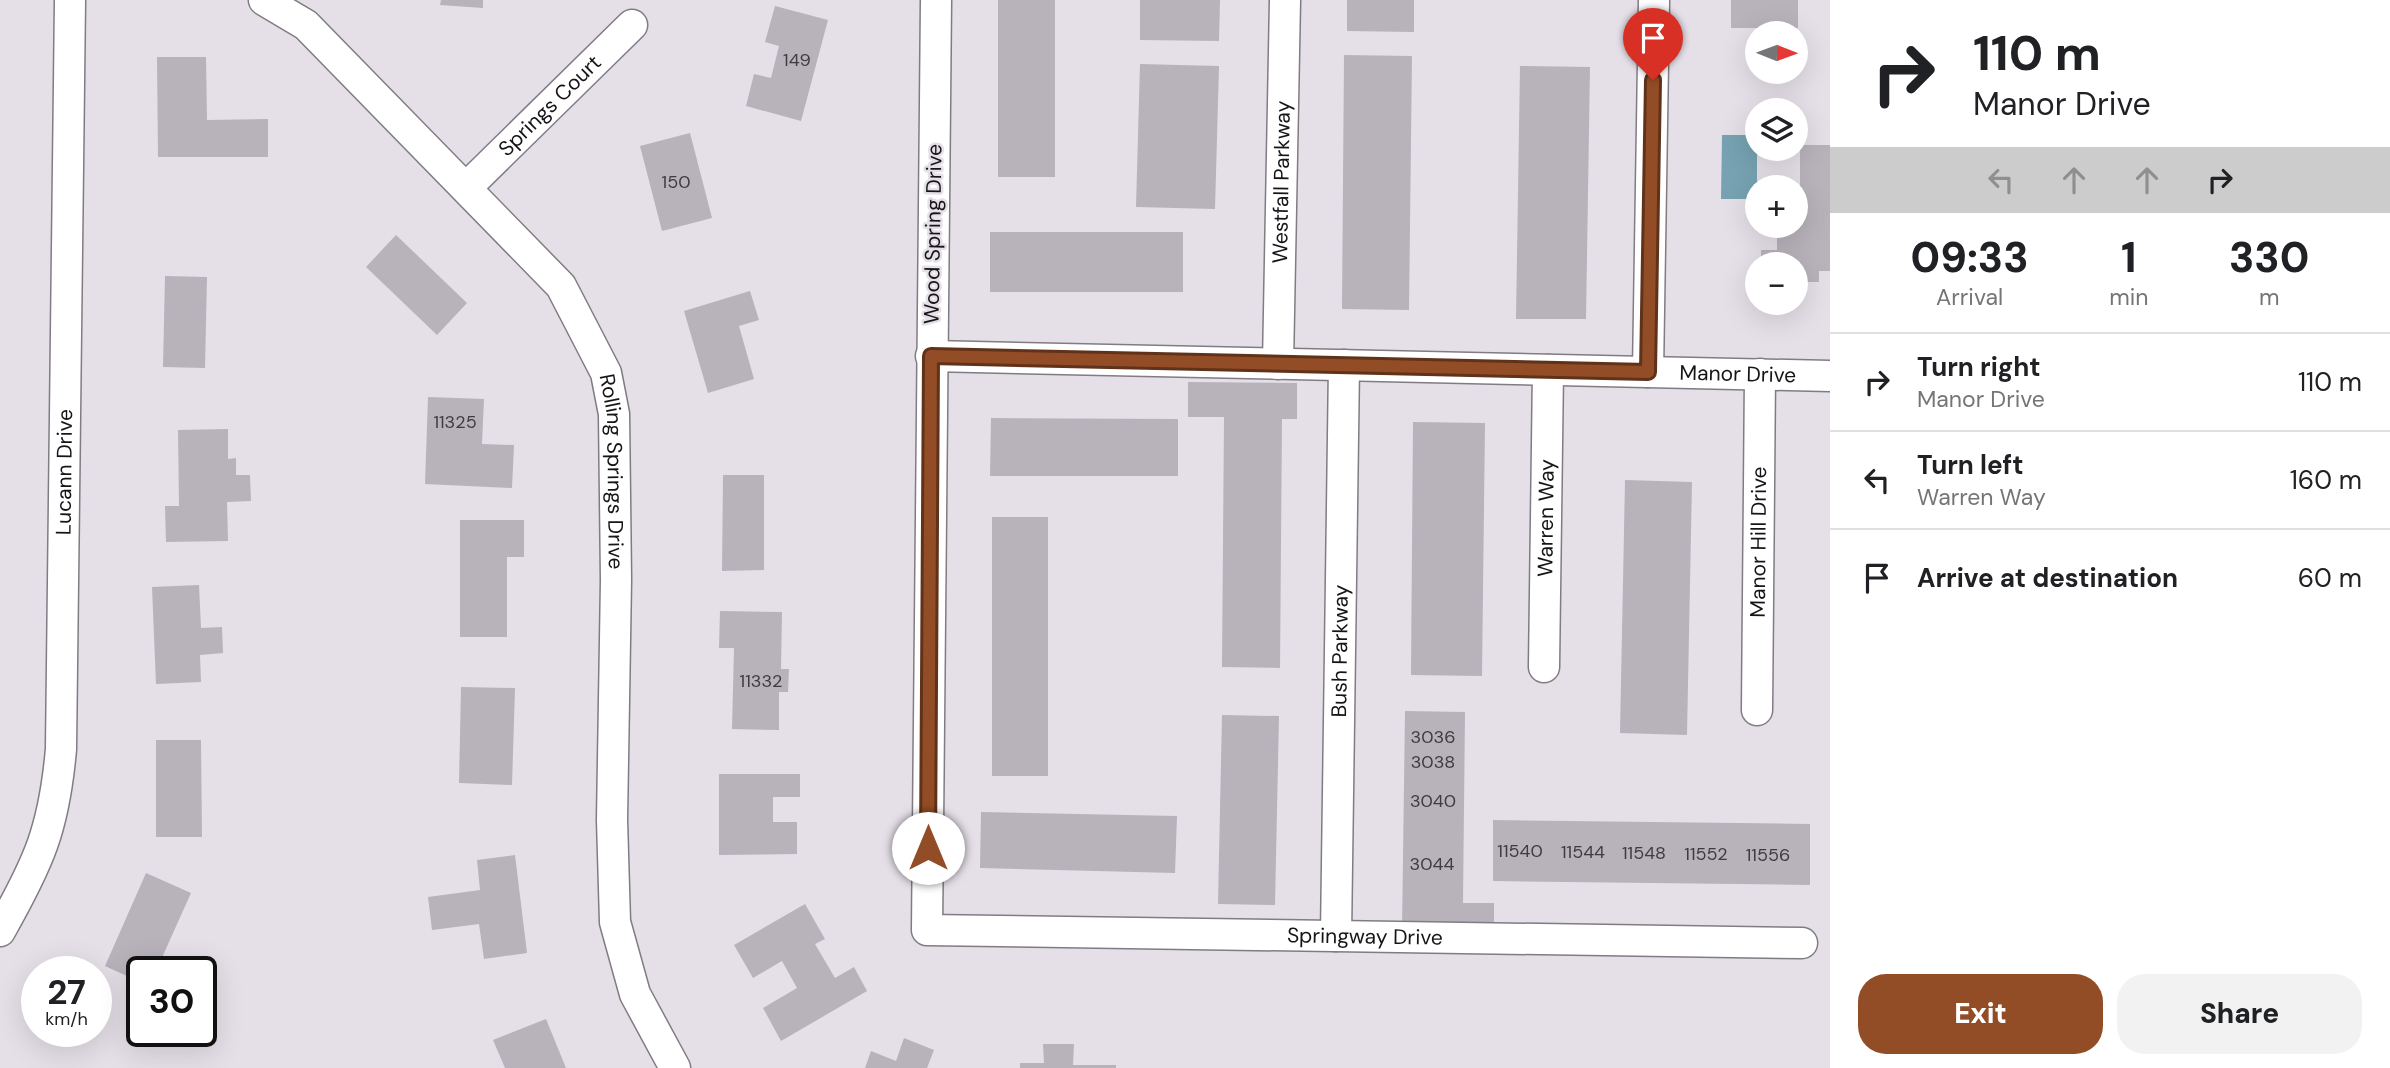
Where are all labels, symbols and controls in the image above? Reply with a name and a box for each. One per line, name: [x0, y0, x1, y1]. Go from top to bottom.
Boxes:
pin: [1623, 8, 1683, 80]
icon: arrive: [1634, 19, 1672, 57]
north arrow: [1745, 21, 1808, 84]
map controls: [1745, 21, 1808, 315]
text: 110 m: [1973, 21, 2101, 85]
icon: right: [1858, 28, 1949, 119]
house number: 149: [783, 48, 811, 72]
street label: Springs Court: [492, 49, 607, 163]
text: Manor Drive: [1973, 83, 2151, 125]
button: layers: [1745, 98, 1808, 161]
street label: Westfall Parkway: [1266, 100, 1297, 264]
street label: Wood Spring Drive: [917, 144, 949, 324]
icon: left: [1982, 161, 2020, 199]
icon: ahead: [2055, 161, 2093, 199]
icon: ahead: [2128, 161, 2166, 199]
icon: right: [2201, 161, 2239, 199]
house number: 150: [662, 170, 690, 194]
button: +: [1745, 175, 1808, 238]
text: 09:33: [1911, 230, 2029, 285]
text: 1: [2121, 230, 2137, 285]
text: 330: [2229, 230, 2309, 285]
button: −: [1745, 252, 1808, 315]
text: Arrival: [1936, 282, 2003, 312]
text: min: [2109, 282, 2148, 312]
text: m: [2259, 282, 2279, 312]
text: Turn right: [1917, 350, 2041, 384]
street label: Manor Drive: [1679, 359, 1797, 389]
icon: right: [1858, 363, 1896, 401]
text: 110 m: [2298, 365, 2362, 399]
street label: Rolling Springs Drive: [593, 372, 630, 570]
text: Manor Drive: [1917, 384, 2045, 414]
street label: Lucann Drive: [50, 409, 79, 535]
house number: 11325: [433, 410, 477, 434]
text: Turn left: [1917, 448, 2024, 482]
street label: Warren Way: [1531, 459, 1561, 577]
icon: left: [1858, 461, 1896, 499]
text: 160 m: [2290, 463, 2362, 497]
street label: Manor Hill Drive: [1744, 466, 1773, 618]
text: Warren Way: [1917, 482, 2046, 512]
icon: arrive: [1858, 559, 1896, 597]
text: Arrive at destination: [1917, 561, 2178, 595]
text: 60 m: [2298, 561, 2362, 595]
street label: Bush Parkway: [1325, 584, 1355, 718]
house number: 11332: [740, 669, 782, 693]
house number: 3036: [1411, 725, 1455, 749]
house number: 3038: [1411, 750, 1455, 774]
house number: 3040: [1410, 789, 1456, 813]
position arrow: [891, 811, 965, 885]
house number: 11540: [1497, 839, 1543, 863]
house number: 11544: [1561, 840, 1605, 864]
house number: 11548: [1622, 841, 1666, 865]
house number: 11552: [1684, 842, 1728, 866]
house number: 11556: [1746, 843, 1790, 867]
house number: 3044: [1410, 852, 1454, 876]
street label: Springway Drive: [1287, 921, 1443, 952]
speed limit sign: 30: [126, 956, 217, 1047]
text: 27: [47, 969, 86, 1015]
button: Exit: [1858, 974, 2103, 1054]
button: Share: [2117, 974, 2362, 1054]
text: km/h: [45, 1007, 88, 1031]

